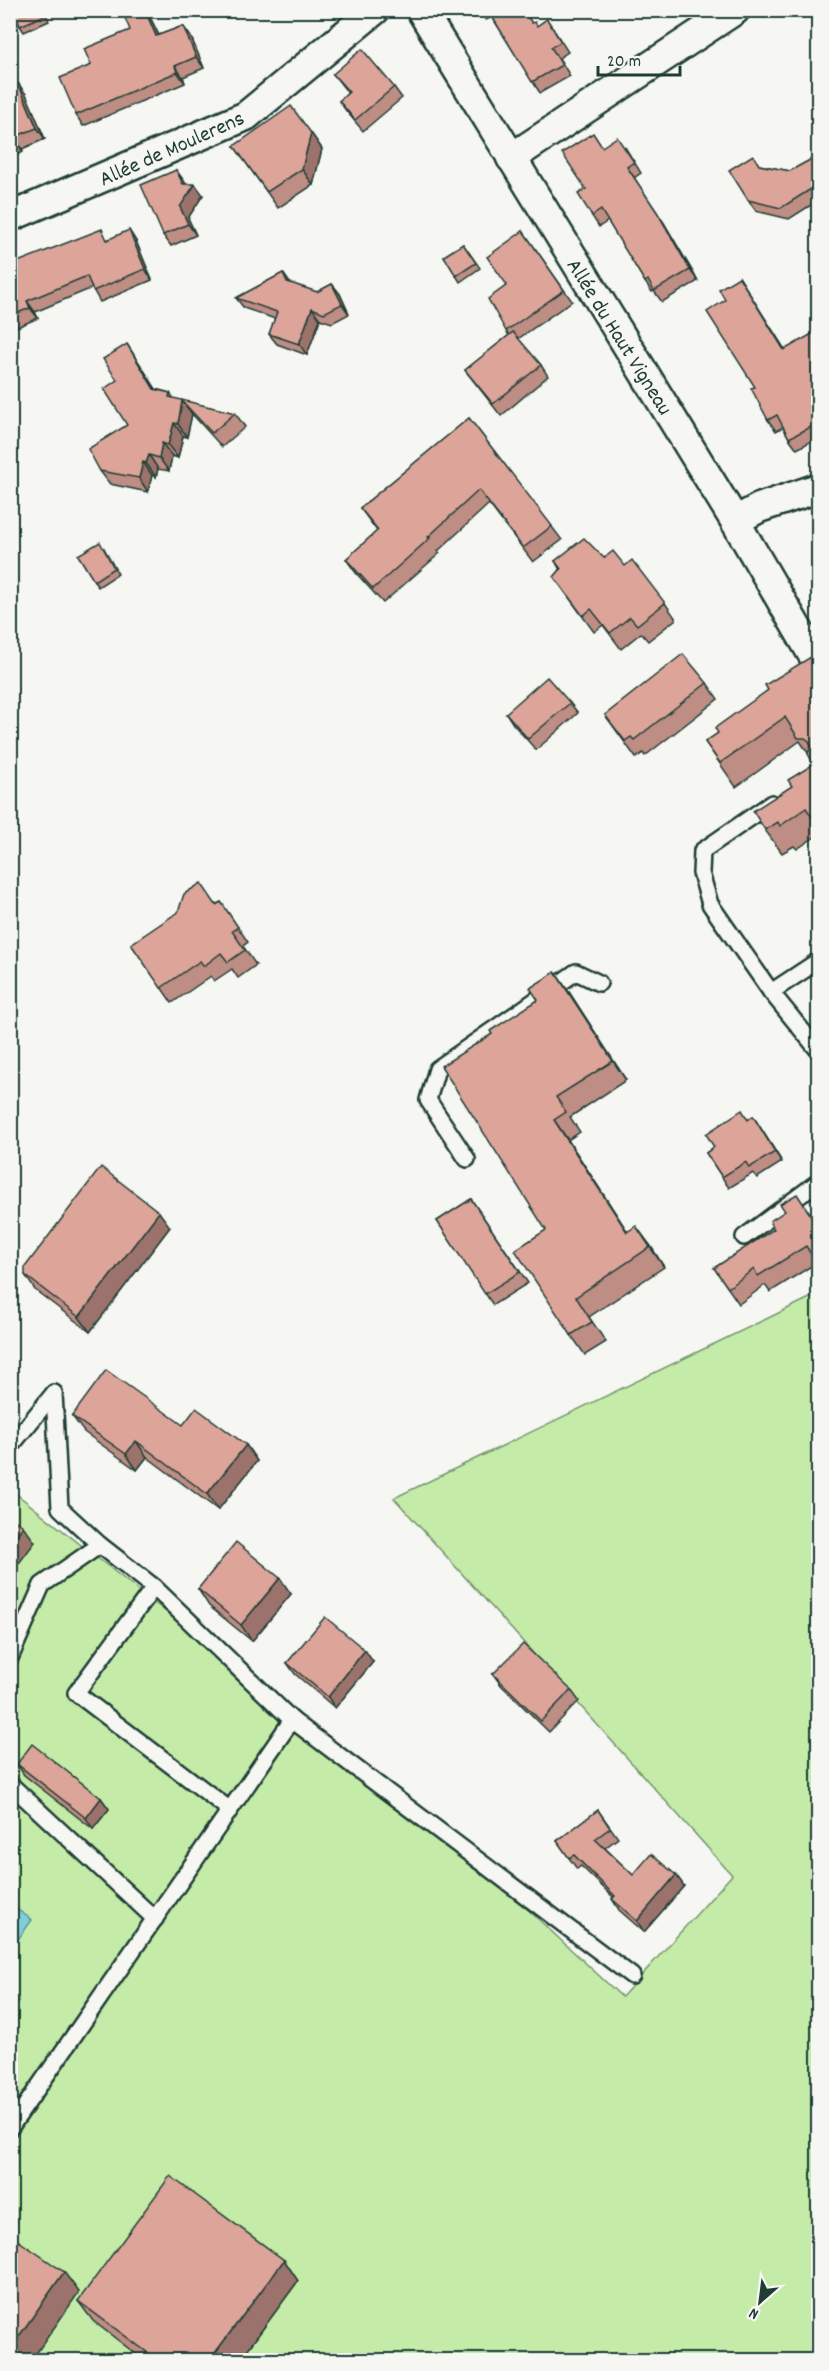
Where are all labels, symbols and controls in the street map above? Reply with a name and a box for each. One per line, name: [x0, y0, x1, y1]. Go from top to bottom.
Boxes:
scale bar: [598, 39, 680, 77]
text: 20 m: [607, 50, 641, 75]
street label: Allée de Moulerens: [95, 104, 250, 196]
street label: Allée du Haut Vigneau: [557, 253, 679, 422]
north arrow: [730, 2272, 790, 2332]
text: N: [745, 2301, 763, 2325]

